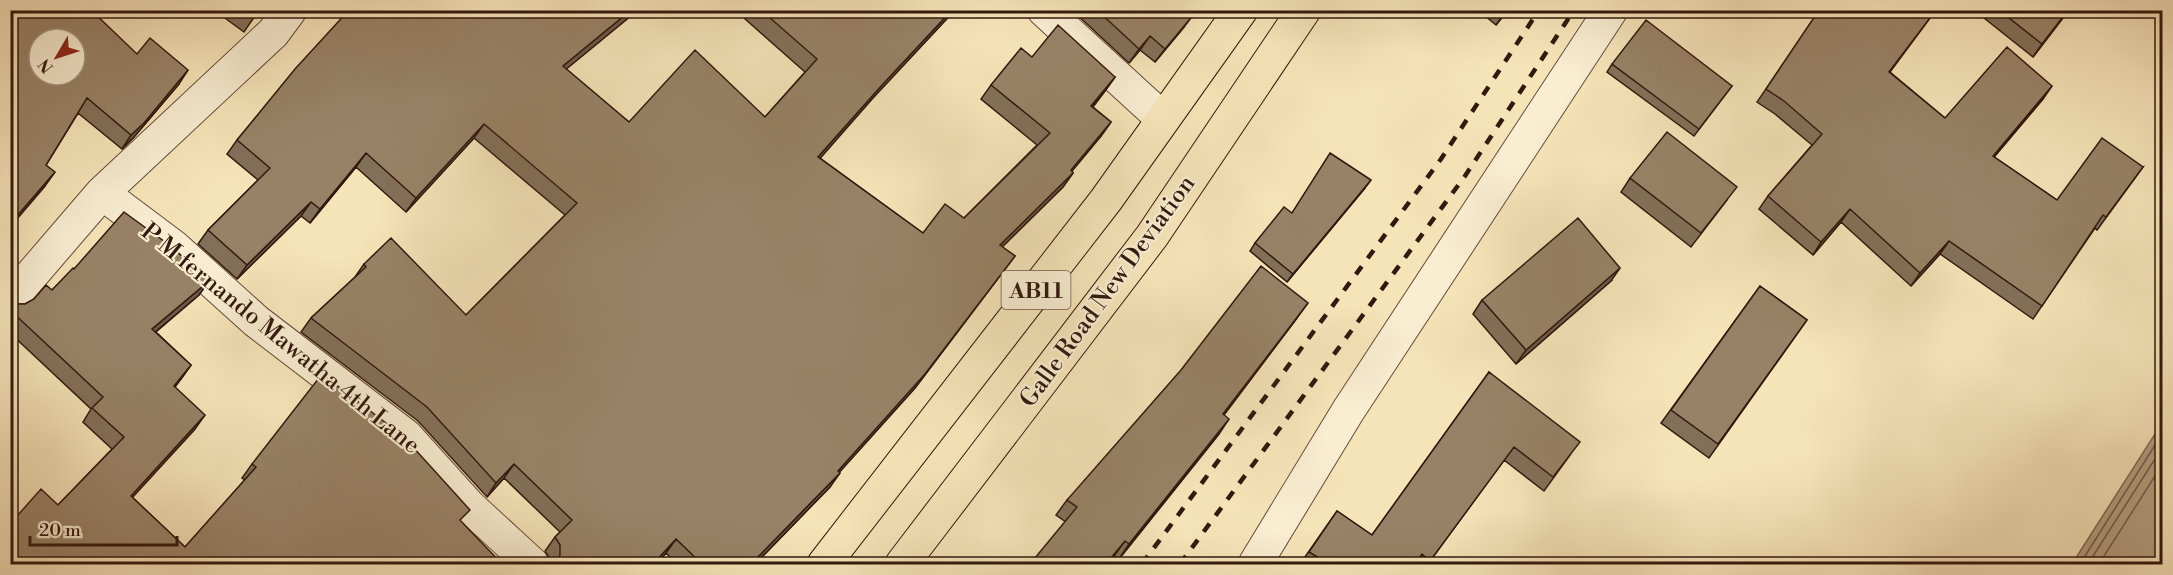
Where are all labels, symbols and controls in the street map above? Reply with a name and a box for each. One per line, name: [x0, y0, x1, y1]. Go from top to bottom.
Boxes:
north arrow: [27, 27, 87, 87]
text: N: [34, 54, 58, 77]
street label: Galle Road New Deviation: [1013, 170, 1202, 414]
street label: P M fernando Mawatha 4th Lane: [135, 217, 426, 461]
road number: AB11: [1002, 271, 1070, 309]
scale bar: [30, 509, 177, 547]
text: 20 m: [39, 519, 81, 542]

